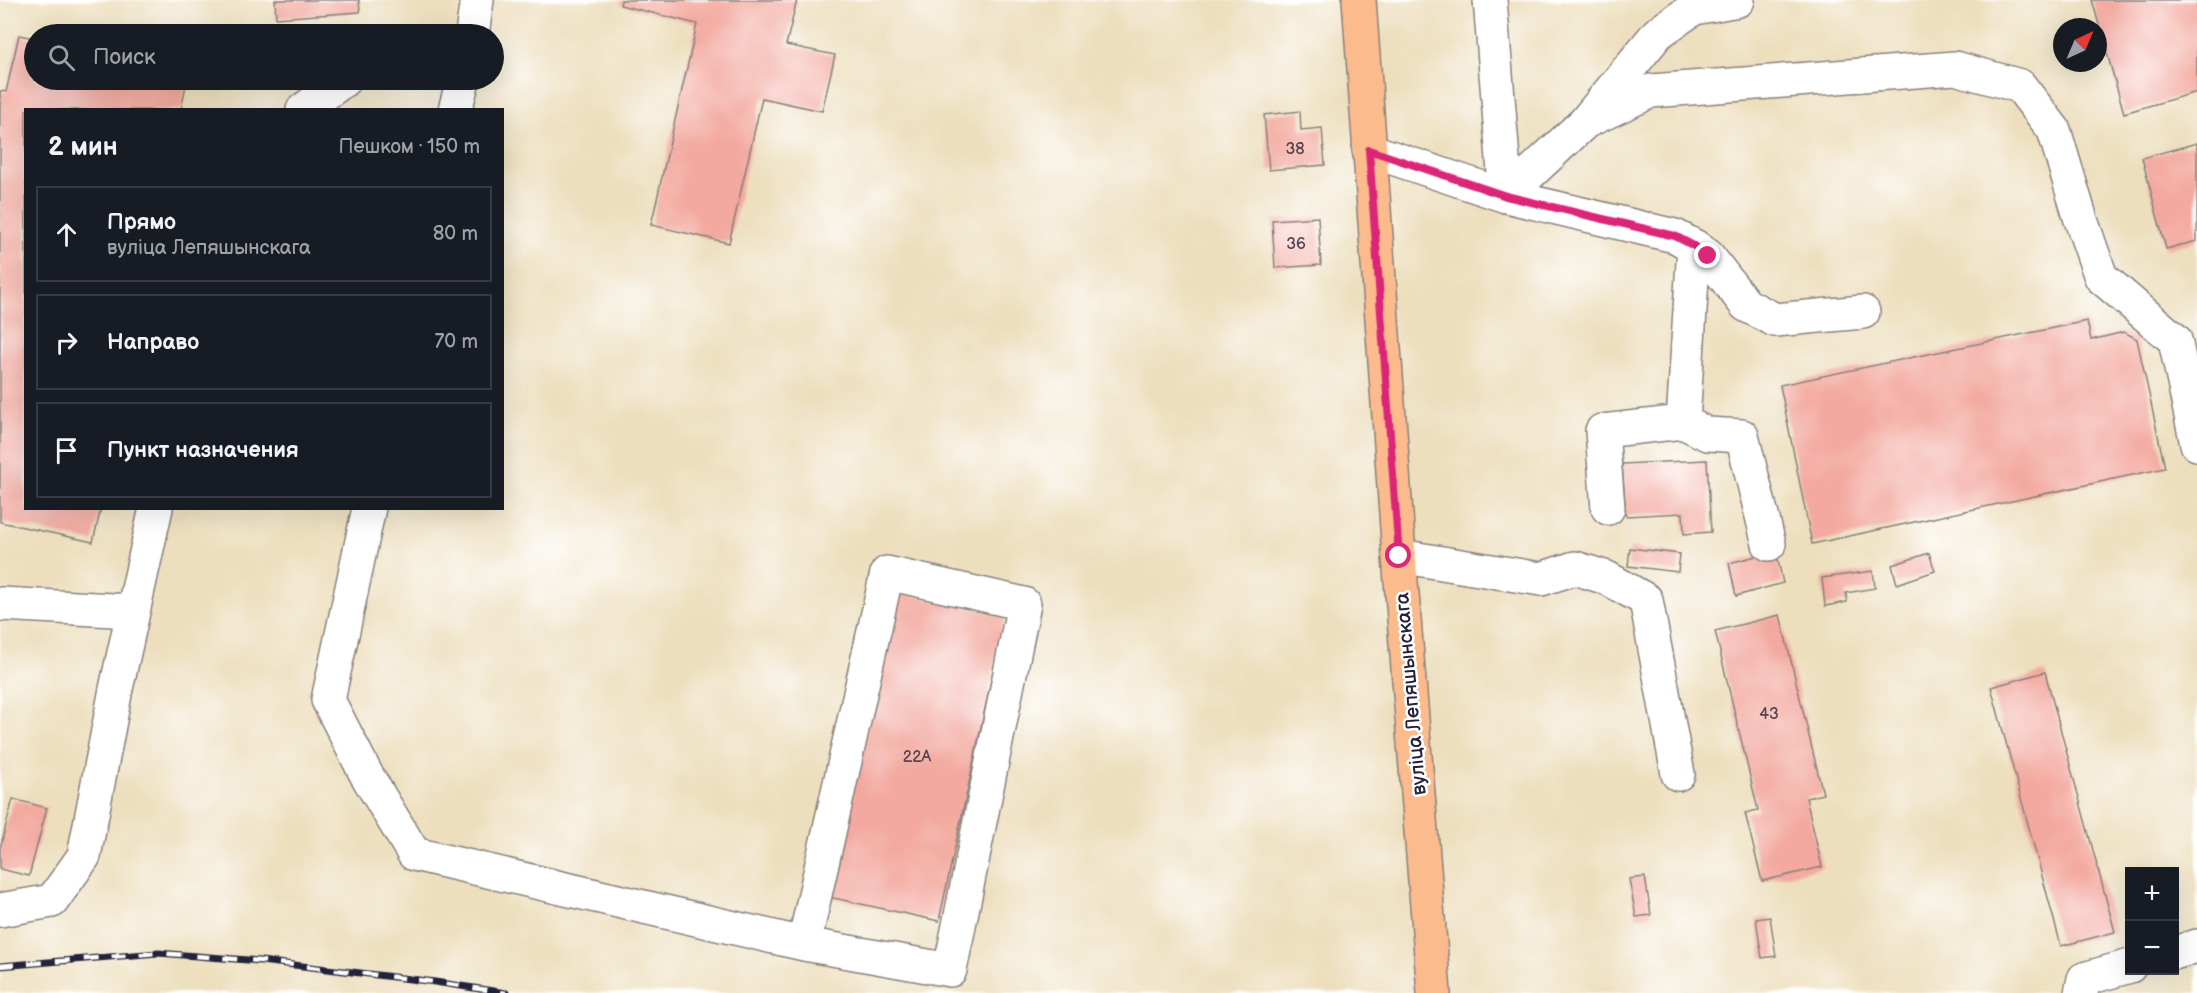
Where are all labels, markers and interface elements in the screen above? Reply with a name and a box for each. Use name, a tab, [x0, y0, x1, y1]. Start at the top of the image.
north arrow	[2053, 18, 2107, 72]
search box	[24, 24, 504, 90]
icon: search	[45, 41, 78, 74]
text: Поиск	[93, 44, 156, 71]
text: 2 мин	[48, 132, 118, 163]
text: Пешком · 150 m	[339, 135, 480, 159]
house number: 38	[1285, 140, 1305, 159]
text: Прямо	[107, 209, 176, 236]
icon: ahead	[50, 218, 83, 251]
text: 80 m	[433, 222, 478, 246]
house number: 36	[1286, 235, 1306, 254]
text: вуліца Лепяшынскага	[107, 236, 311, 260]
route end	[1694, 242, 1720, 268]
icon: right	[50, 326, 83, 359]
text: Направо	[107, 329, 199, 356]
text: 70 m	[434, 330, 478, 354]
icon: arrive	[50, 434, 83, 467]
text: Пункт назначения	[107, 437, 299, 464]
route start	[1385, 542, 1411, 568]
street label: вуліца Лепяшынскага	[1390, 591, 1432, 796]
house number: 43	[1759, 705, 1779, 724]
house number: 22А	[903, 748, 932, 767]
map controls	[2125, 867, 2179, 975]
button: +	[2125, 867, 2179, 921]
button: −	[2125, 921, 2179, 975]

